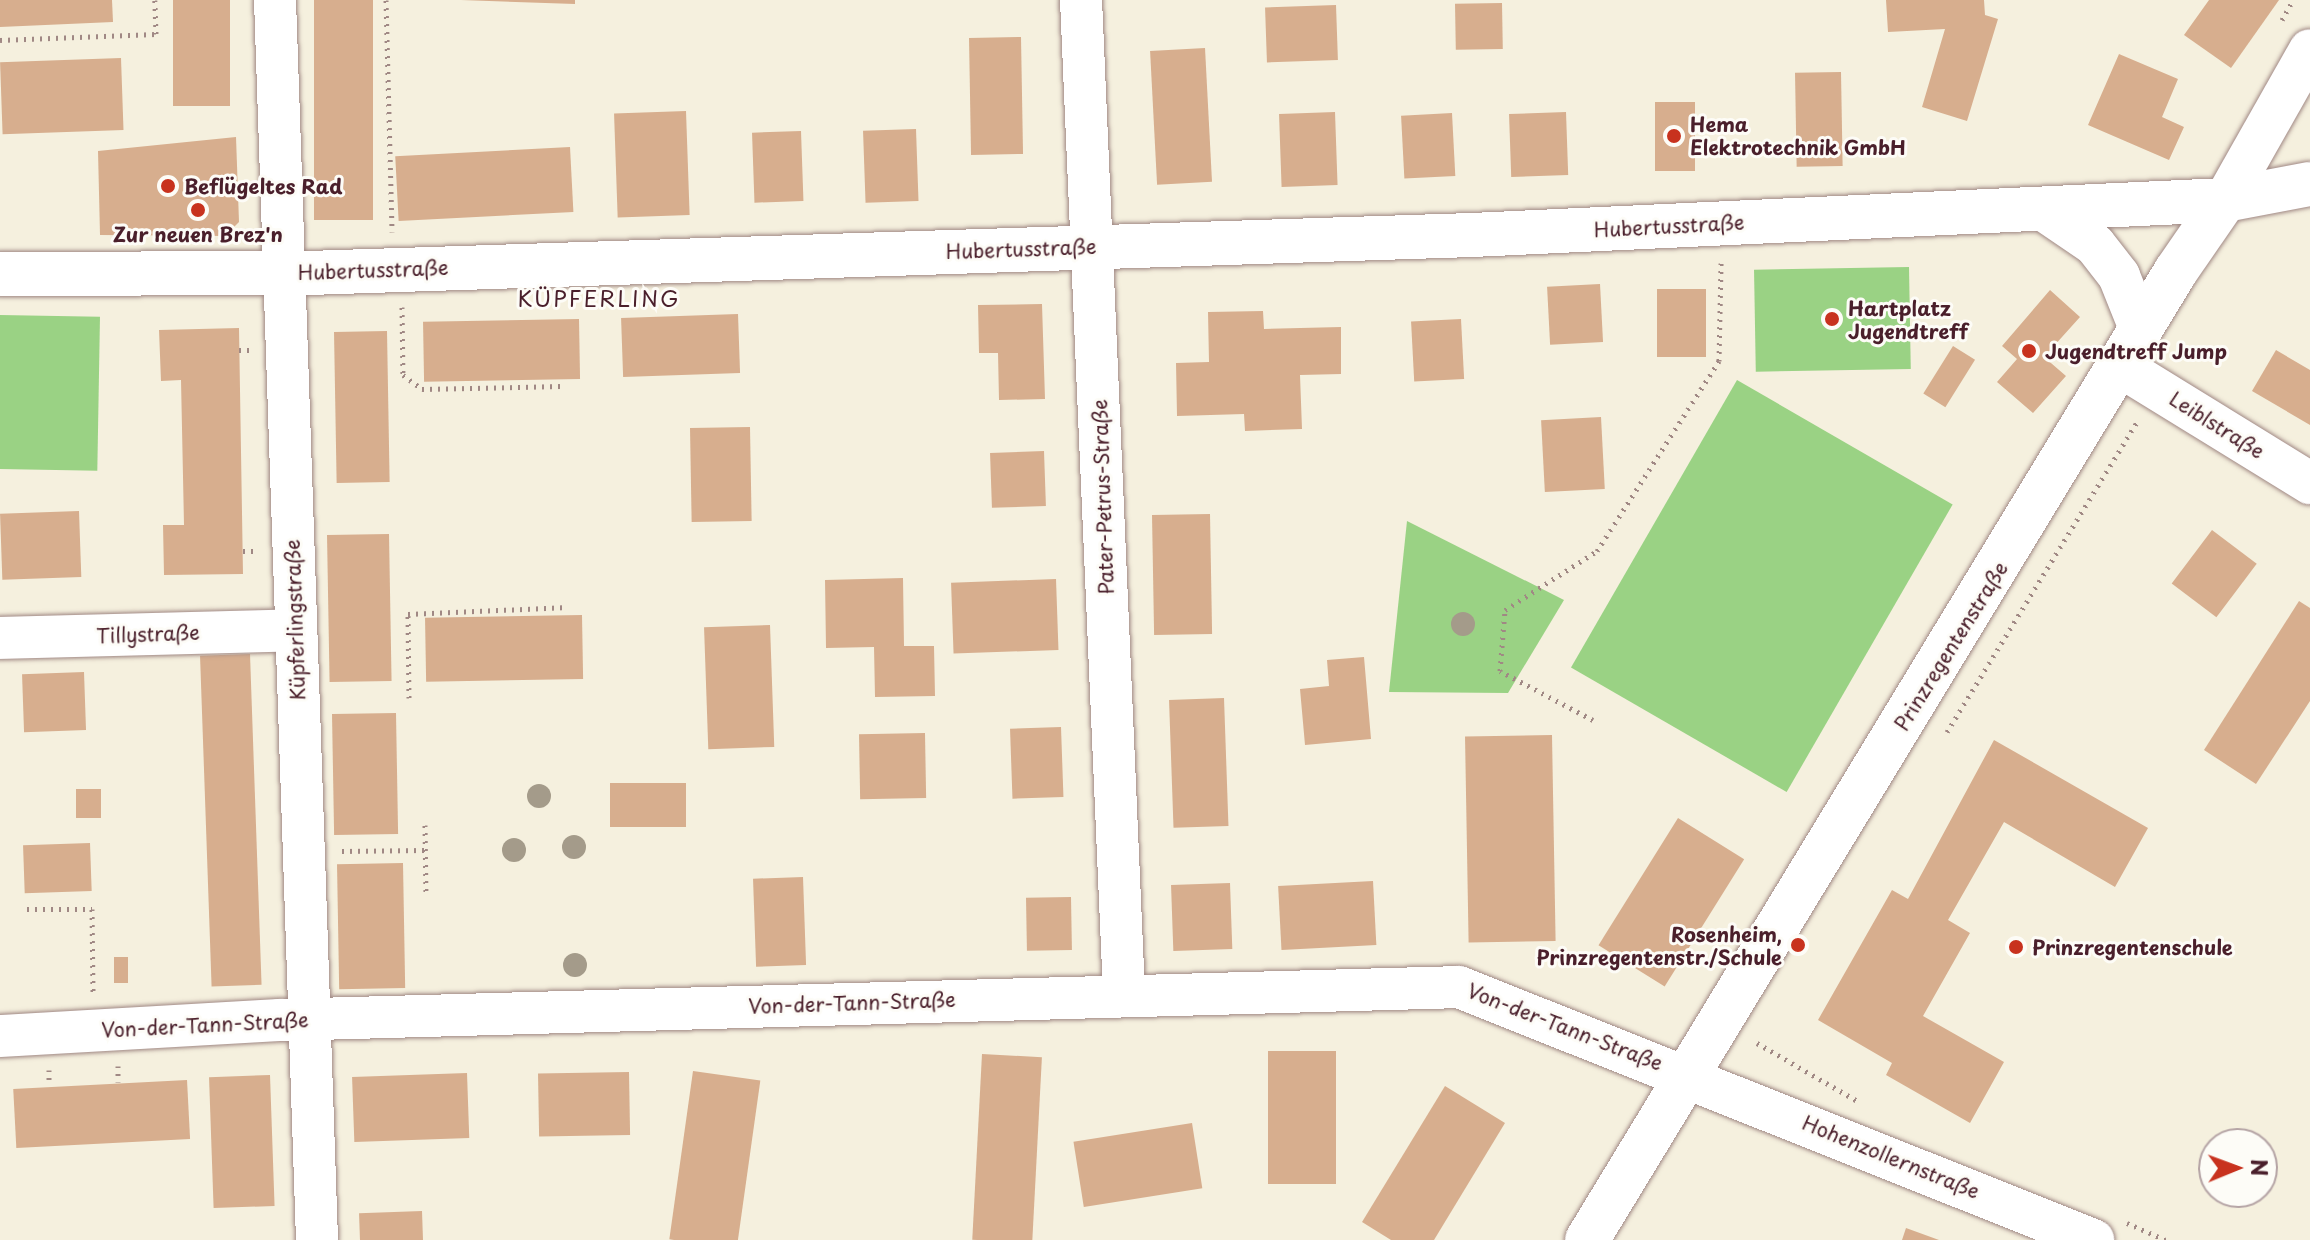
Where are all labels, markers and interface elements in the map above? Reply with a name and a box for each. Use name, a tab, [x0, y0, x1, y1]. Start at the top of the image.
place label: Hema Elektrotechnik GmbH	[1690, 112, 1907, 159]
marker: Hema Elektrotechnik GmbH	[1665, 127, 1683, 145]
place label: Beflügeltes Rad	[184, 174, 342, 198]
marker: Beflügeltes Rad	[159, 177, 177, 195]
marker: Zur neuen Brez'n	[189, 201, 207, 219]
street label: Hubertusstraße	[1593, 210, 1745, 242]
place label: Zur neuen Brez'n	[113, 222, 283, 246]
street label: Hubertusstraße	[945, 234, 1097, 264]
street label: Hubertusstraße	[297, 255, 449, 285]
district label: KÜPFERLING	[518, 285, 680, 311]
place label: Hartplatz Jugendtreff	[1848, 296, 1968, 343]
marker: Hartplatz Jugendtreff	[1823, 310, 1841, 328]
place label: Jugendtreff Jump	[2045, 339, 2227, 363]
marker: Jugendtreff Jump	[2020, 342, 2038, 360]
street label: Leiblstraße	[2165, 386, 2269, 464]
street label: Pater-Petrus-Straße	[1088, 399, 1118, 595]
street label: Küpferlingstraße	[280, 539, 310, 701]
street label: Prinzregentenstraße	[1889, 557, 2013, 735]
street label: Tillystraße	[96, 620, 200, 648]
place label: Rosenheim, Prinzregentenstr./Schule	[1536, 922, 1782, 969]
place label: Prinzregentenschule	[2032, 935, 2233, 959]
marker: Rosenheim, Prinzregentenstr./Schule	[1789, 936, 1807, 954]
marker: Prinzregentenschule	[2007, 938, 2025, 956]
street label: Von-der-Tann-Straße	[1464, 979, 1666, 1075]
street label: Von-der-Tann-Straße	[748, 987, 956, 1019]
street label: Von-der-Tann-Straße	[101, 1008, 309, 1042]
street label: Hohenzollernstraße	[1799, 1110, 1983, 1204]
north arrow	[2198, 1128, 2278, 1208]
text: N	[2244, 1159, 2277, 1177]

